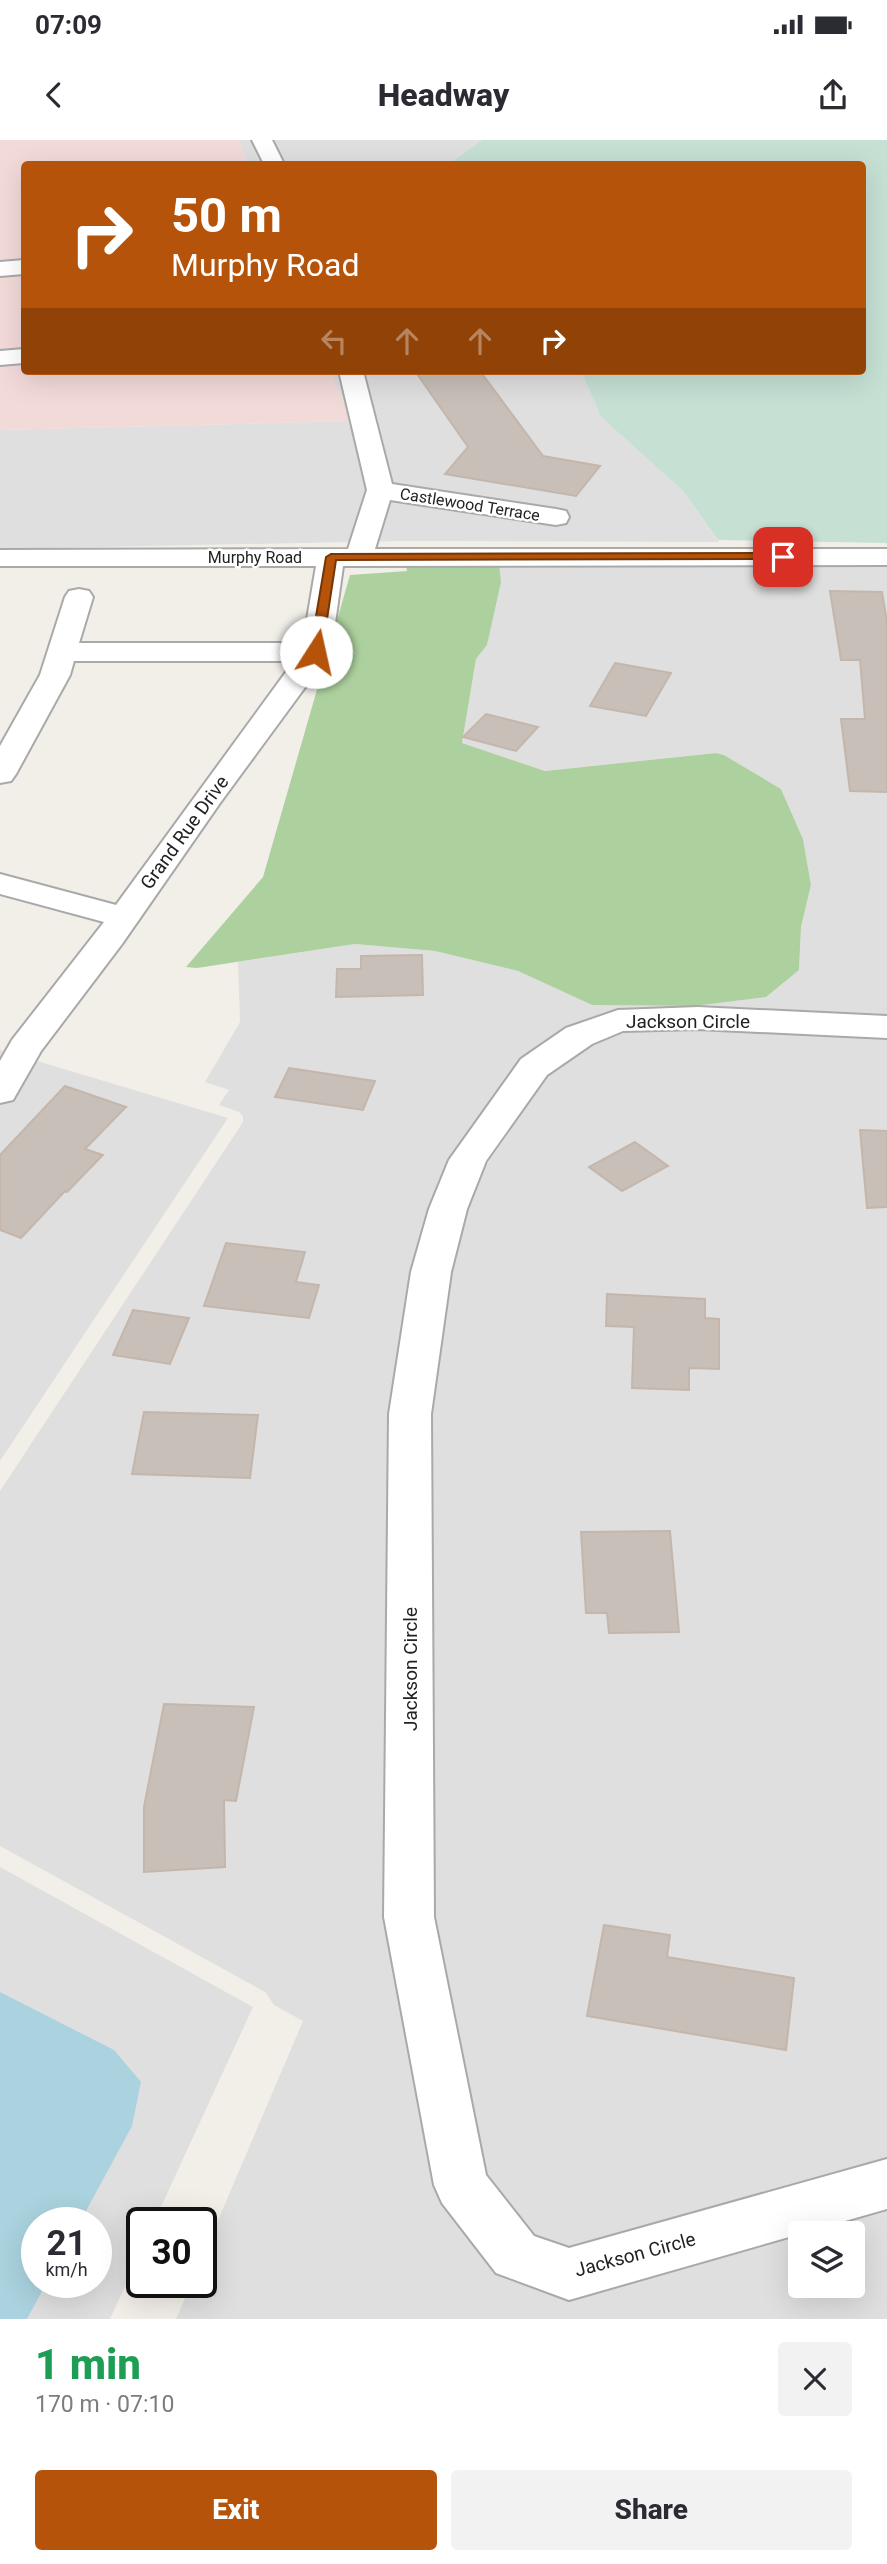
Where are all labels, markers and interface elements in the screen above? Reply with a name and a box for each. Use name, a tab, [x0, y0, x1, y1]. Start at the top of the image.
text: 07:09	[35, 10, 102, 40]
icon: back	[35, 76, 73, 114]
text: Headway	[378, 76, 509, 114]
icon: share	[814, 76, 852, 114]
text: 50 m	[171, 187, 282, 244]
icon: right	[56, 189, 147, 280]
text: Murphy Road	[171, 246, 360, 284]
icon: left	[315, 322, 353, 360]
icon: ahead	[388, 322, 426, 360]
icon: ahead	[461, 322, 499, 360]
icon: right	[534, 322, 572, 360]
street label: Castlewood Terrace	[399, 484, 541, 525]
pin	[753, 527, 813, 587]
icon: arrive	[764, 538, 802, 576]
street label: Murphy Road	[208, 548, 302, 567]
position arrow	[279, 615, 353, 689]
street label: Grand Rue Drive	[135, 771, 233, 894]
street label: Jackson Circle	[626, 1010, 750, 1033]
street label: Jackson Circle	[399, 1607, 422, 1731]
speed limit sign: 30	[126, 2207, 217, 2298]
map controls	[788, 2221, 865, 2298]
button: layers	[788, 2221, 865, 2298]
text: 21	[46, 2223, 87, 2264]
street label: Jackson Circle	[572, 2227, 698, 2282]
text: km/h	[45, 2259, 88, 2280]
text: 1 min	[35, 2340, 141, 2389]
button: close	[778, 2342, 852, 2416]
text: 170 m · 07:10	[35, 2391, 174, 2418]
button: Exit	[35, 2470, 437, 2550]
button: Share	[451, 2470, 852, 2550]

